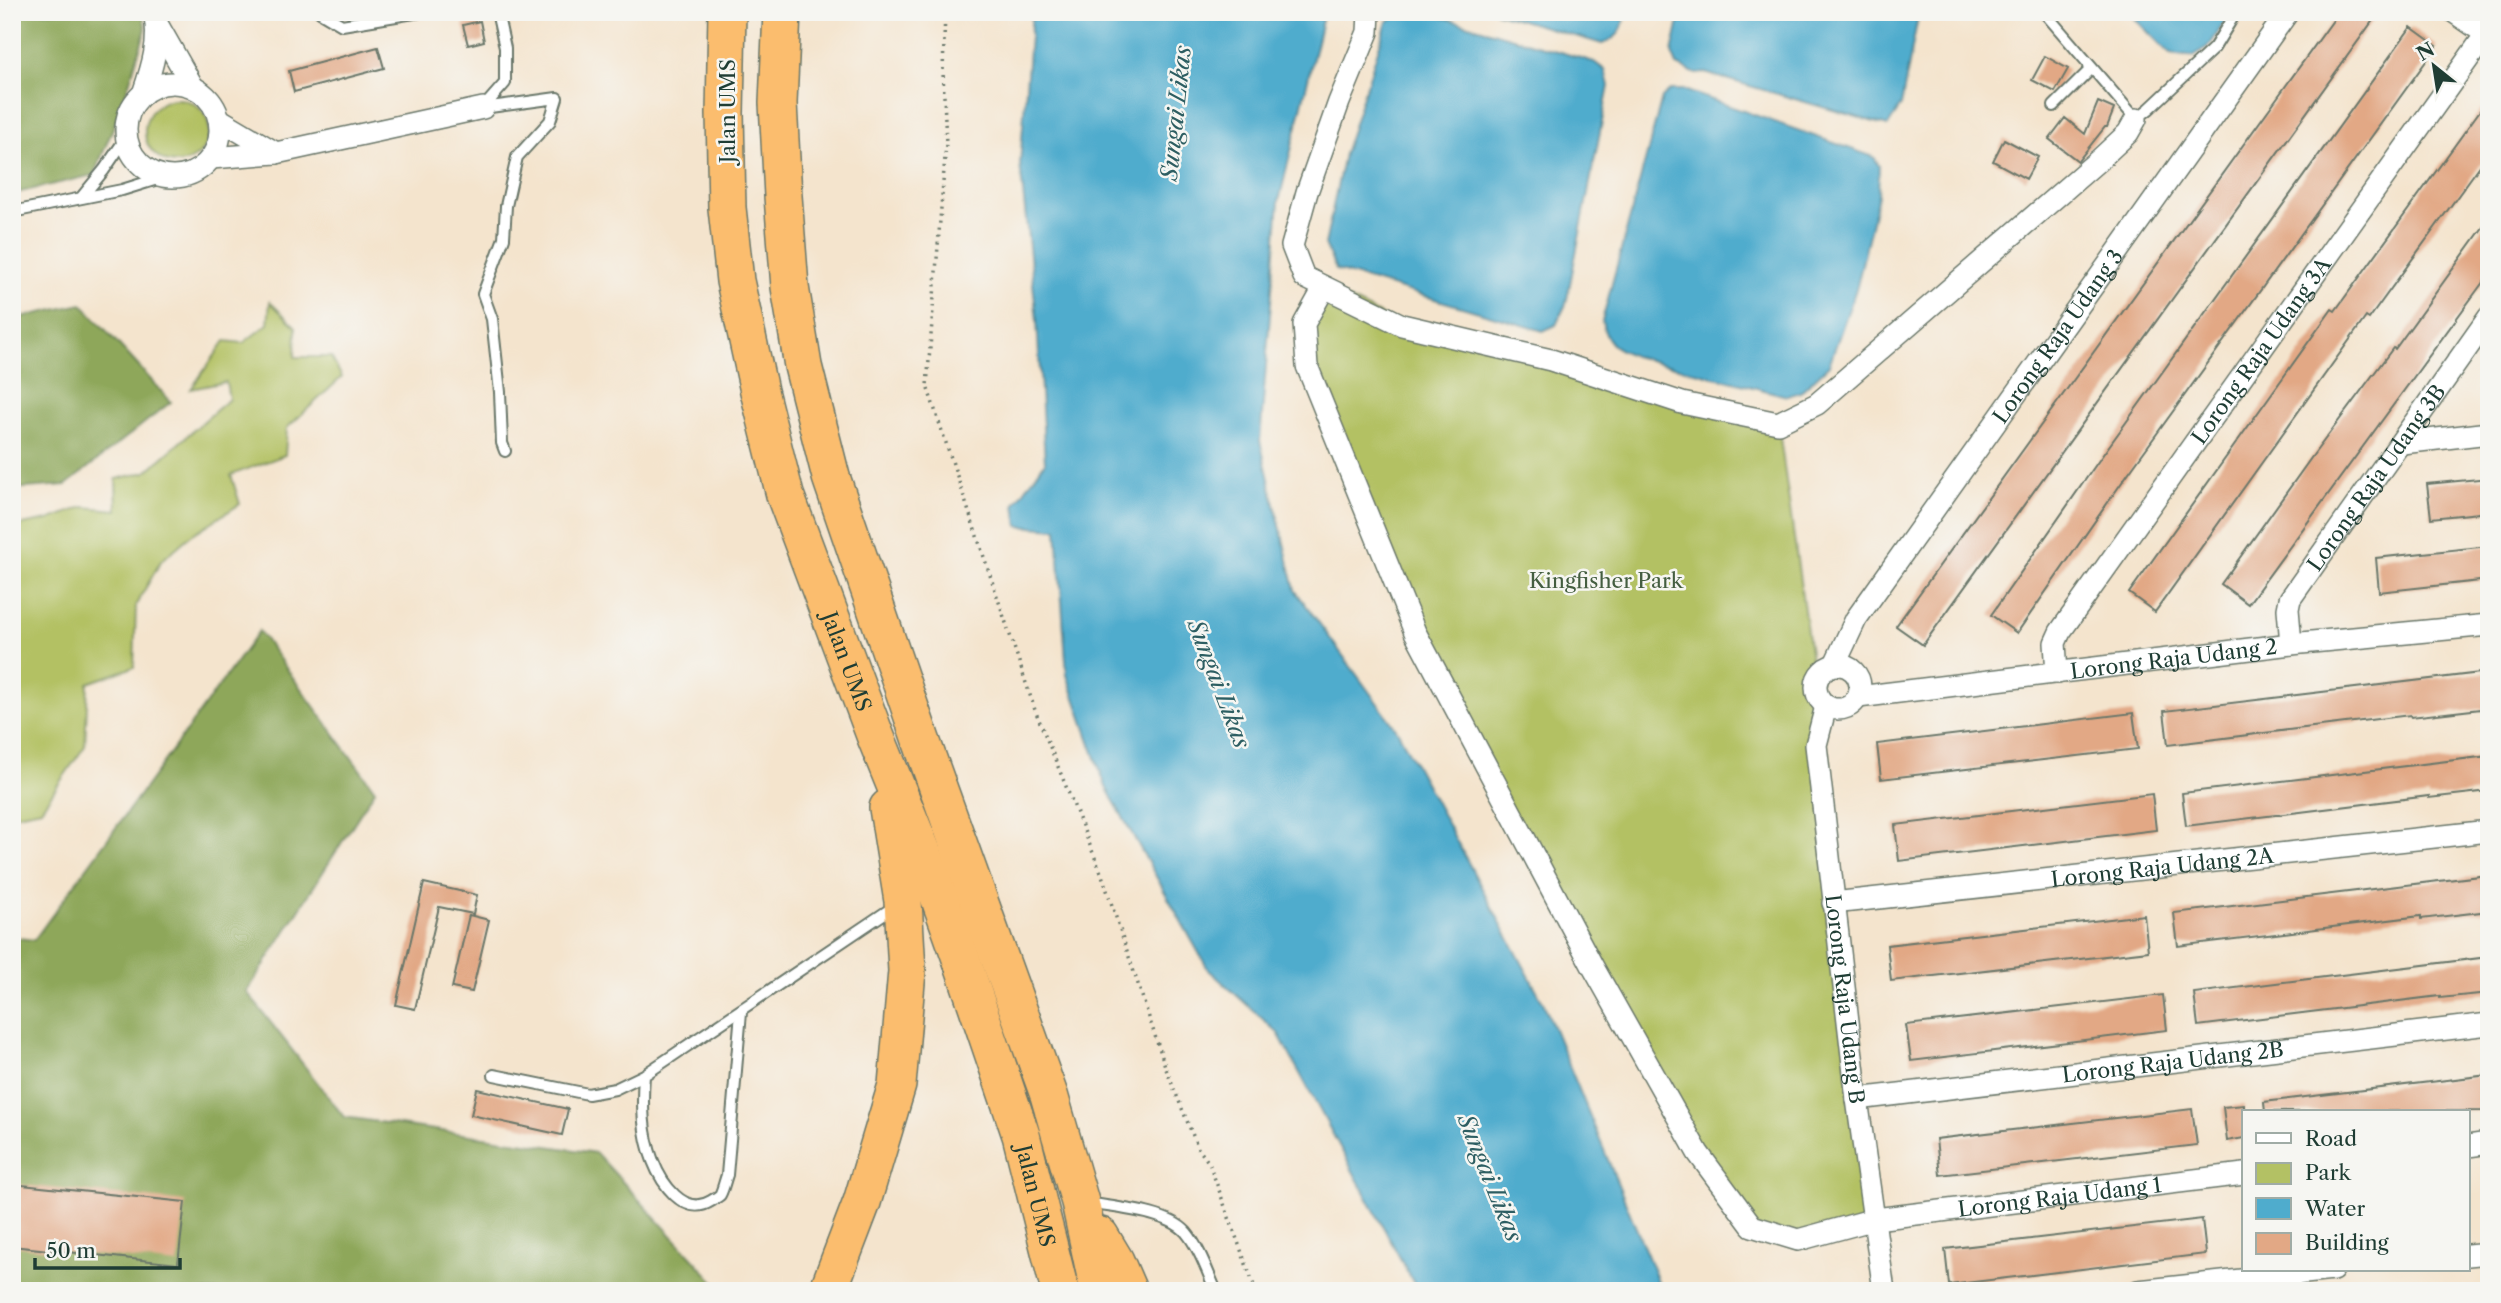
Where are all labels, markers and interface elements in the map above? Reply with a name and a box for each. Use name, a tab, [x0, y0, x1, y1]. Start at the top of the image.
north arrow	[2400, 32, 2470, 102]
text: N	[2413, 38, 2439, 66]
water label: Sungai Likas	[1155, 43, 1197, 184]
street label: Jalan UMS	[715, 59, 740, 166]
street label: Lorong Raja Udang 3	[1987, 244, 2128, 428]
street label: Lorong Raja Udang 3A	[2186, 252, 2336, 448]
street label: Lorong Raja Udang 3B	[2301, 379, 2450, 576]
park label: Kingfisher Park	[1529, 568, 1684, 593]
street label: Jalan UMS	[816, 605, 877, 715]
water label: Sungai Likas	[1181, 614, 1257, 753]
street label: Lorong Raja Udang 2	[2069, 633, 2279, 683]
street label: Lorong Raja Udang 2A	[2049, 842, 2275, 892]
street label: Lorong Raja Udang B	[1821, 893, 1870, 1105]
street label: Lorong Raja Udang 2B	[2061, 1036, 2285, 1087]
water label: Sungai Likas	[1451, 1108, 1529, 1247]
legend	[2242, 1110, 2470, 1272]
text: Road	[2305, 1126, 2357, 1151]
street label: Jalan UMS	[1011, 1139, 1061, 1249]
text: Park	[2305, 1160, 2351, 1185]
street label: Lorong Raja Udang 1	[1956, 1172, 2163, 1221]
text: Water	[2304, 1196, 2365, 1221]
scale bar	[35, 1226, 180, 1270]
text: Building	[2305, 1230, 2390, 1255]
text: 50 m	[46, 1238, 96, 1263]

